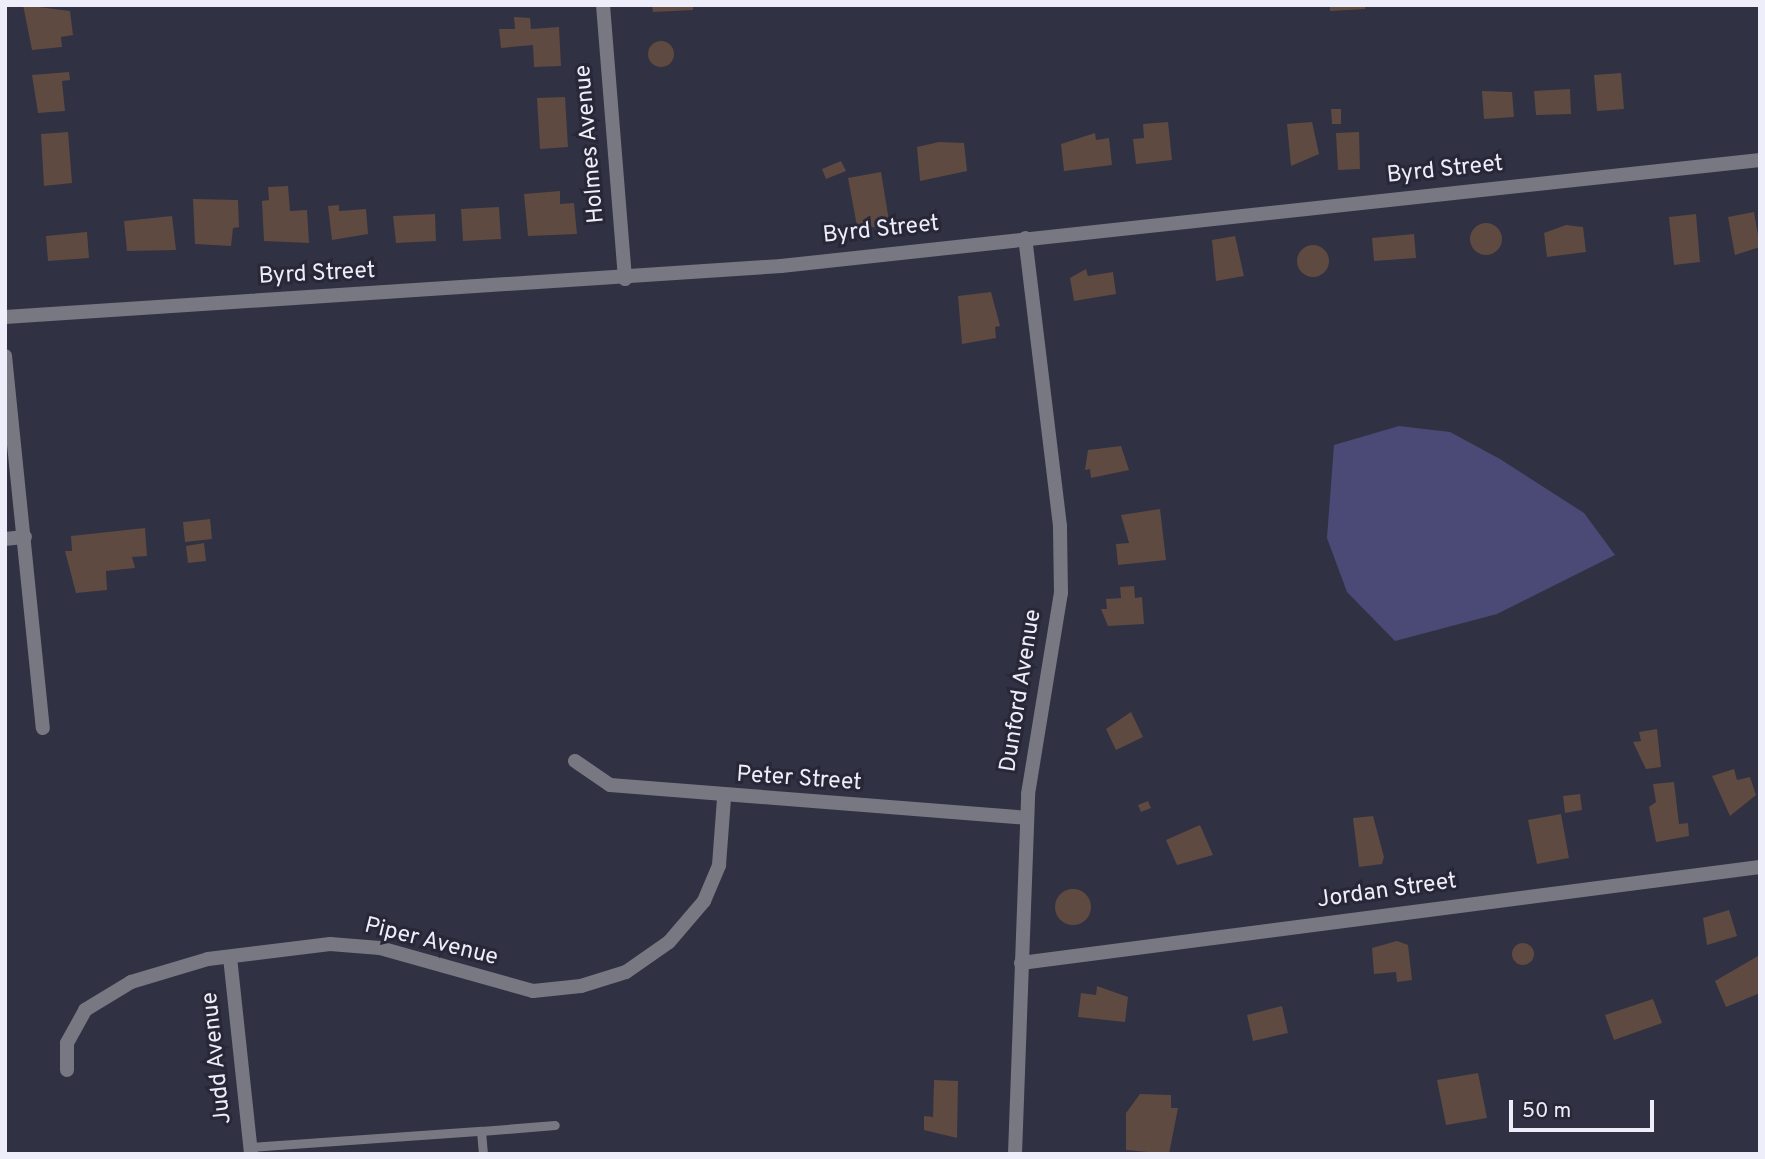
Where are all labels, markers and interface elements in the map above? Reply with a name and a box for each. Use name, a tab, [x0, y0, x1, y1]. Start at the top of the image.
street label: Holmes Avenue	[570, 63, 612, 225]
street label: Byrd Street	[1385, 151, 1505, 191]
street label: Byrd Street	[821, 211, 941, 251]
street label: Byrd Street	[258, 258, 376, 292]
street label: Dunford Avenue	[995, 607, 1049, 775]
street label: Peter Street	[735, 762, 863, 798]
street label: Jordan Street	[1315, 869, 1459, 915]
street label: Piper Avenue	[361, 913, 501, 973]
street label: Judd Avenue	[197, 990, 239, 1126]
scale bar	[1513, 1086, 1658, 1130]
text: 50 m	[1522, 1098, 1571, 1125]

